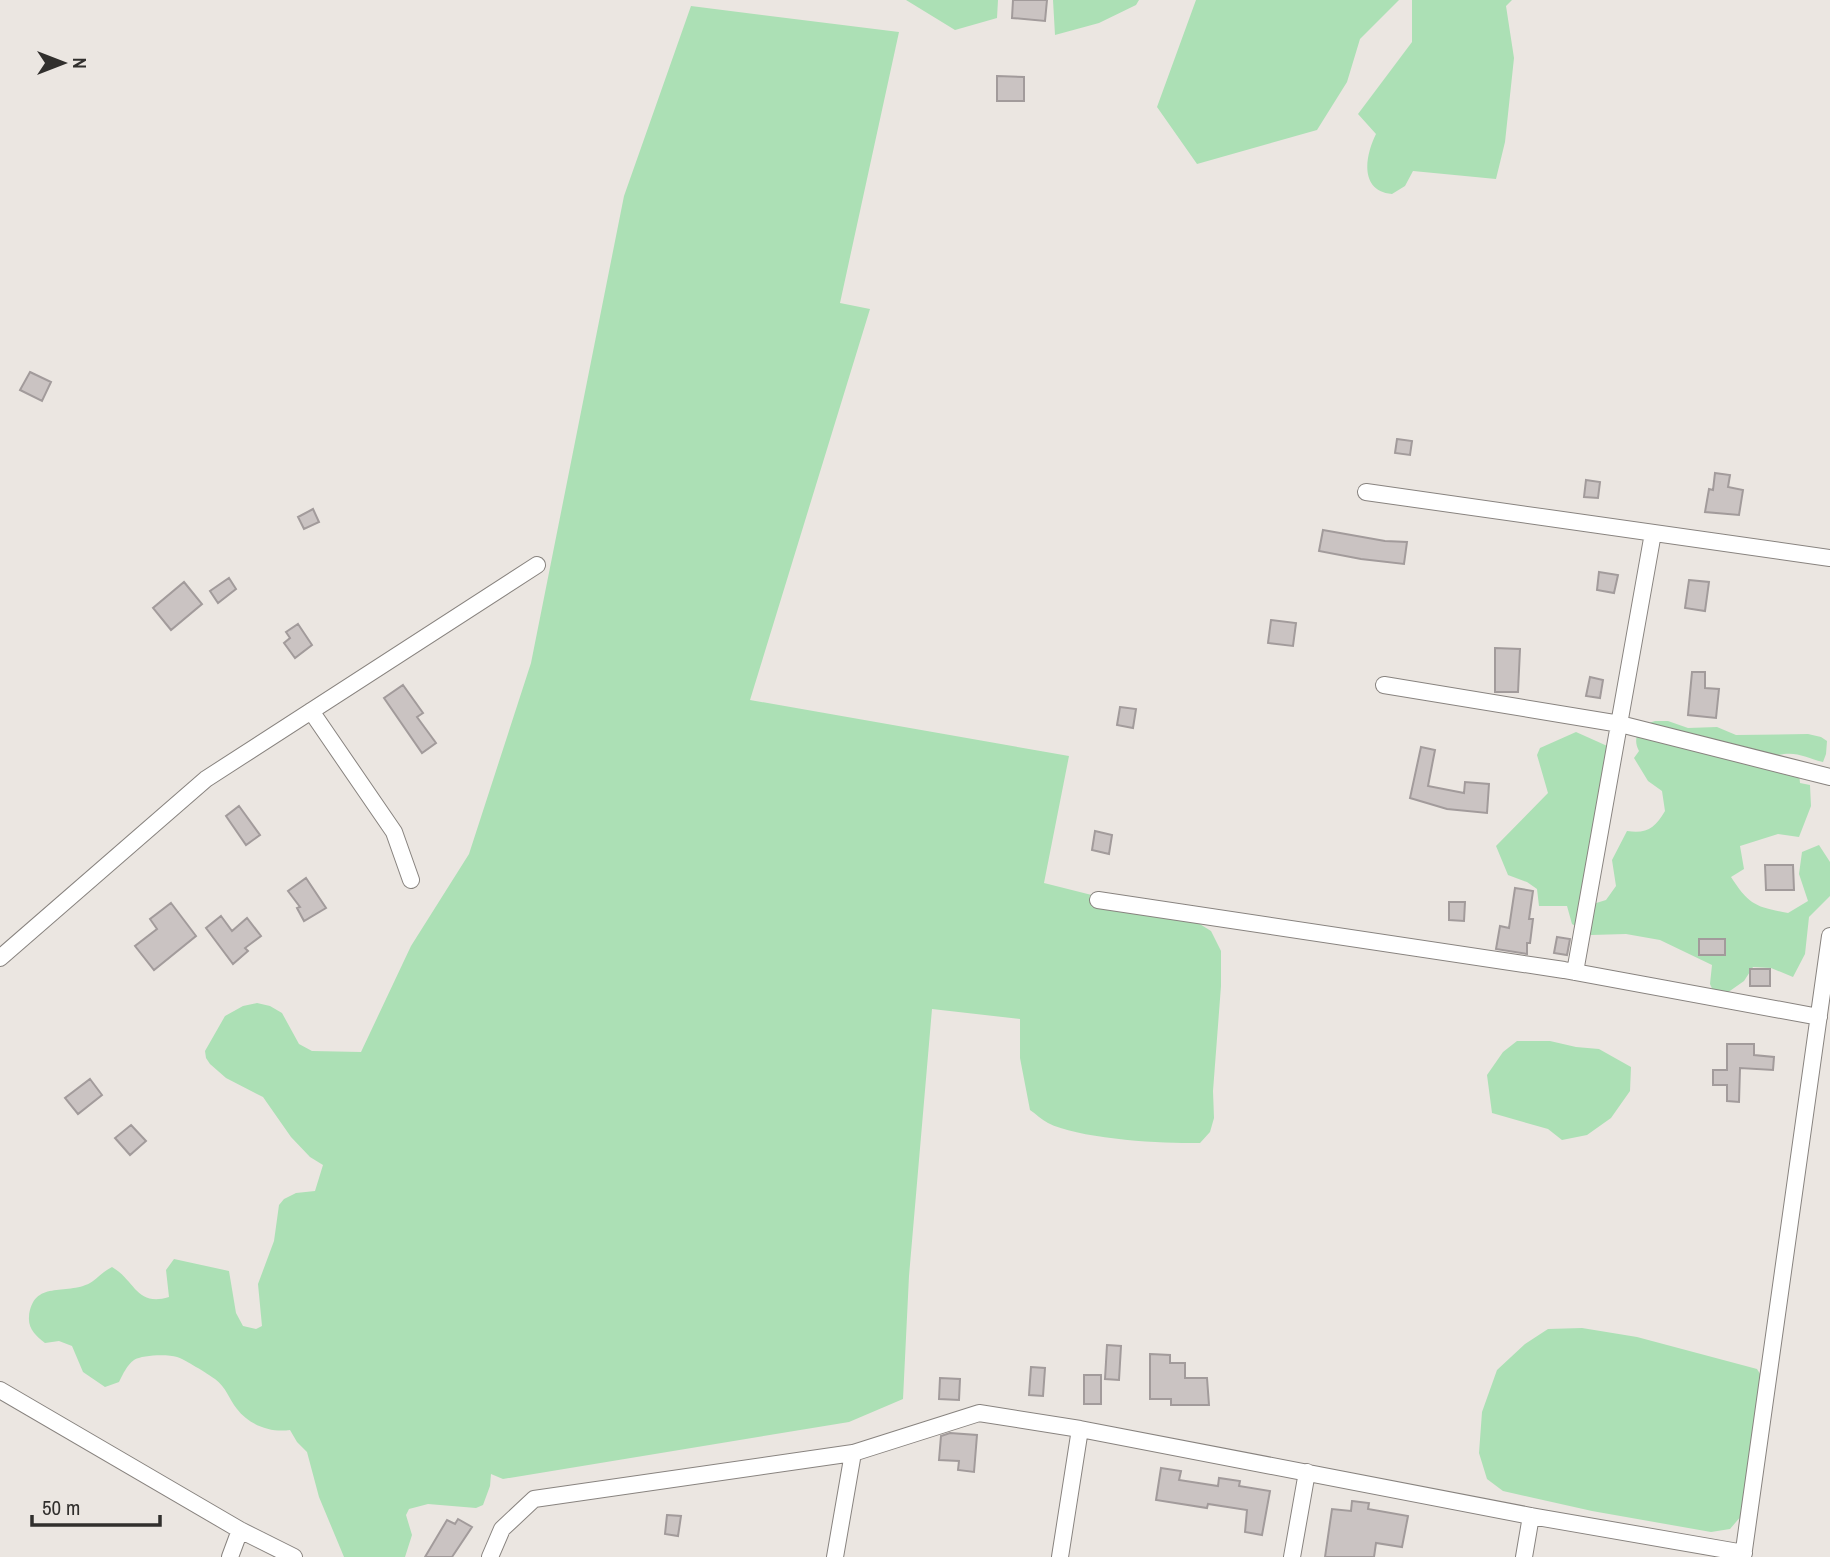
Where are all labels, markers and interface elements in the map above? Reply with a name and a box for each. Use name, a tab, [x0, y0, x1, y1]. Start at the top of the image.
north arrow	[28, 28, 98, 98]
text: N	[67, 57, 93, 69]
scale bar	[32, 1484, 159, 1528]
text: 50 m	[42, 1493, 80, 1522]

